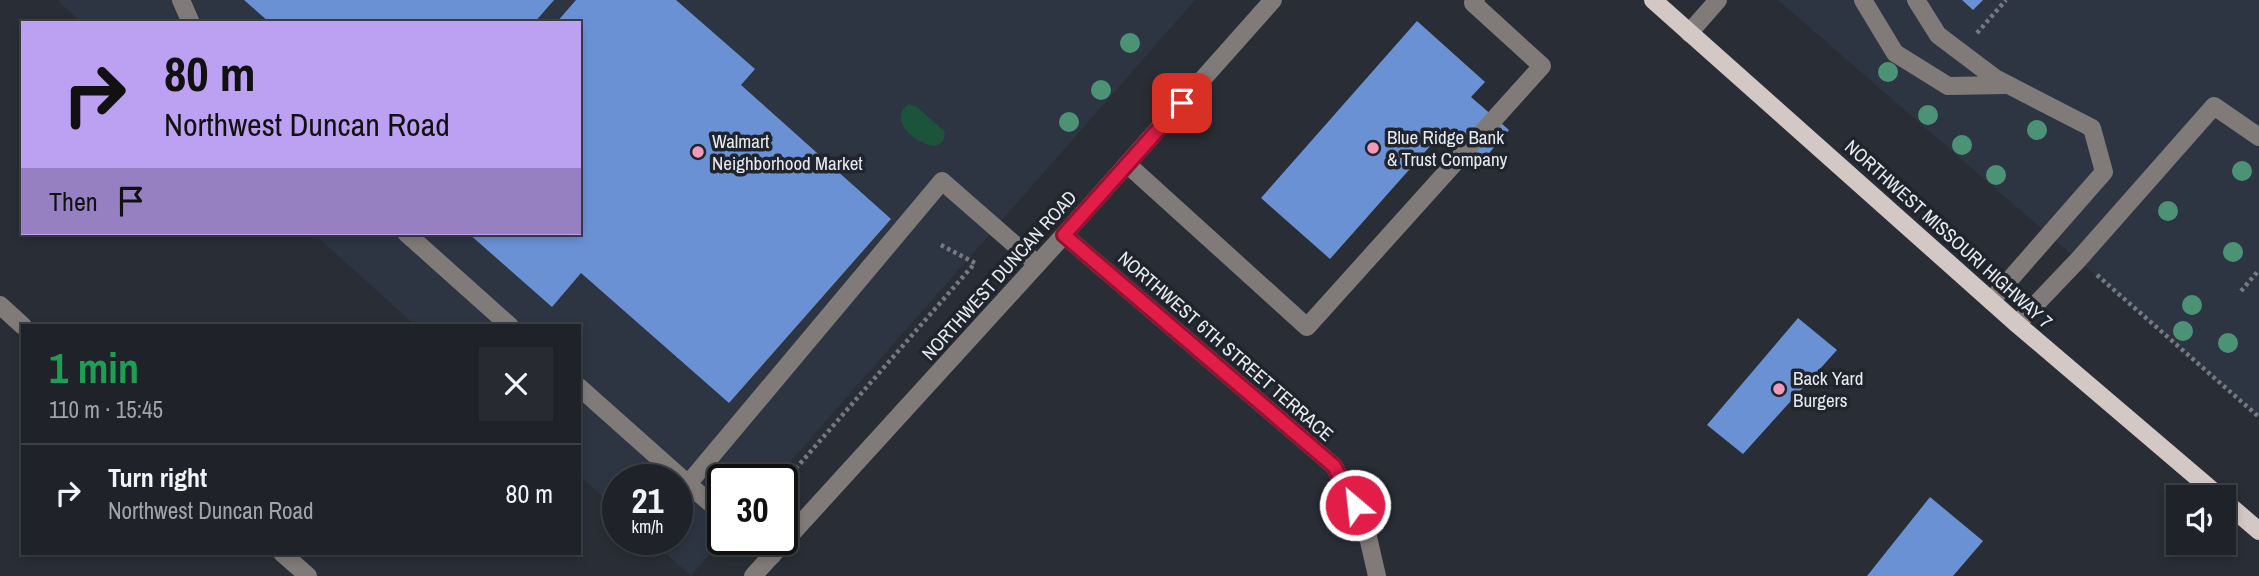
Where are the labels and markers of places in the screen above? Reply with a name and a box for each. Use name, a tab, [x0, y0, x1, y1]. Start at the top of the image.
pin	[1152, 73, 1212, 133]
place label: Blue Ridge Bank & Trust Company	[1387, 124, 1508, 172]
place label: Walmart Neighborhood Market	[712, 128, 863, 176]
marker: Blue Ridge Bank & Trust Company	[1365, 140, 1381, 156]
marker: Walmart Neighborhood Market	[690, 144, 706, 160]
place label: Back Yard Burgers	[1793, 365, 1863, 413]
marker: Back Yard Burgers	[1771, 381, 1787, 397]

